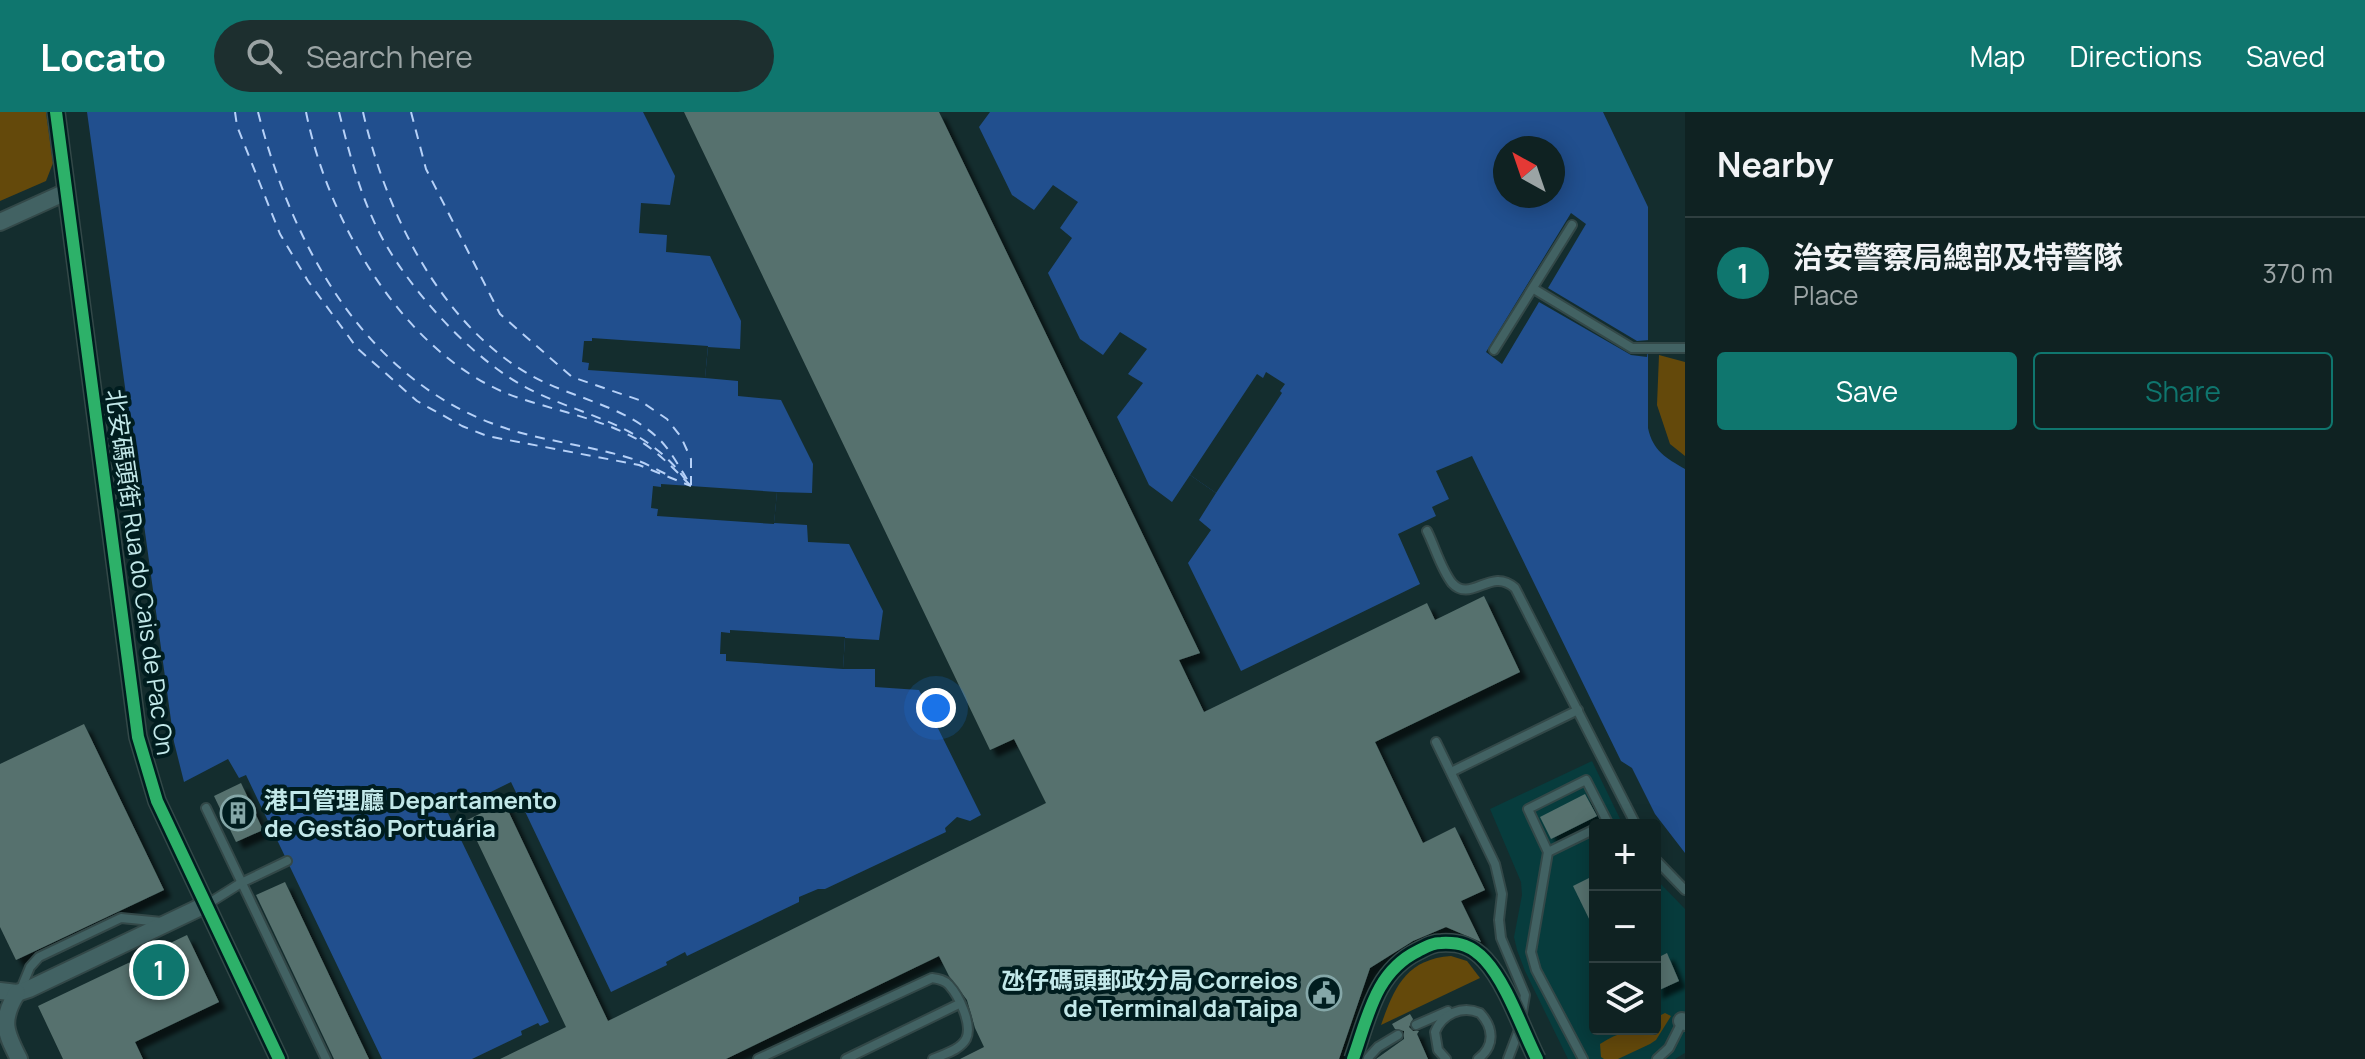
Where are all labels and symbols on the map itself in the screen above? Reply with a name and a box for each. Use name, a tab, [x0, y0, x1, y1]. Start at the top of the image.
north arrow	[1493, 136, 1565, 208]
street label: 北安碼頭街 Rua do Cais de Pac On	[99, 387, 183, 757]
your location	[916, 688, 956, 728]
place label: 港口管理廳 Departamento de Gestão Portuária	[264, 783, 557, 844]
building icon: 港口管理廳 Departamento de Gestão Portuária	[219, 794, 257, 832]
pin: 1	[133, 940, 185, 1000]
place label: 氹仔碼頭郵政分局 Correios de Terminal da Taipa	[1001, 963, 1298, 1024]
public building icon: 氹仔碼頭郵政分局 Correios de Terminal da Taipa	[1305, 974, 1343, 1012]

